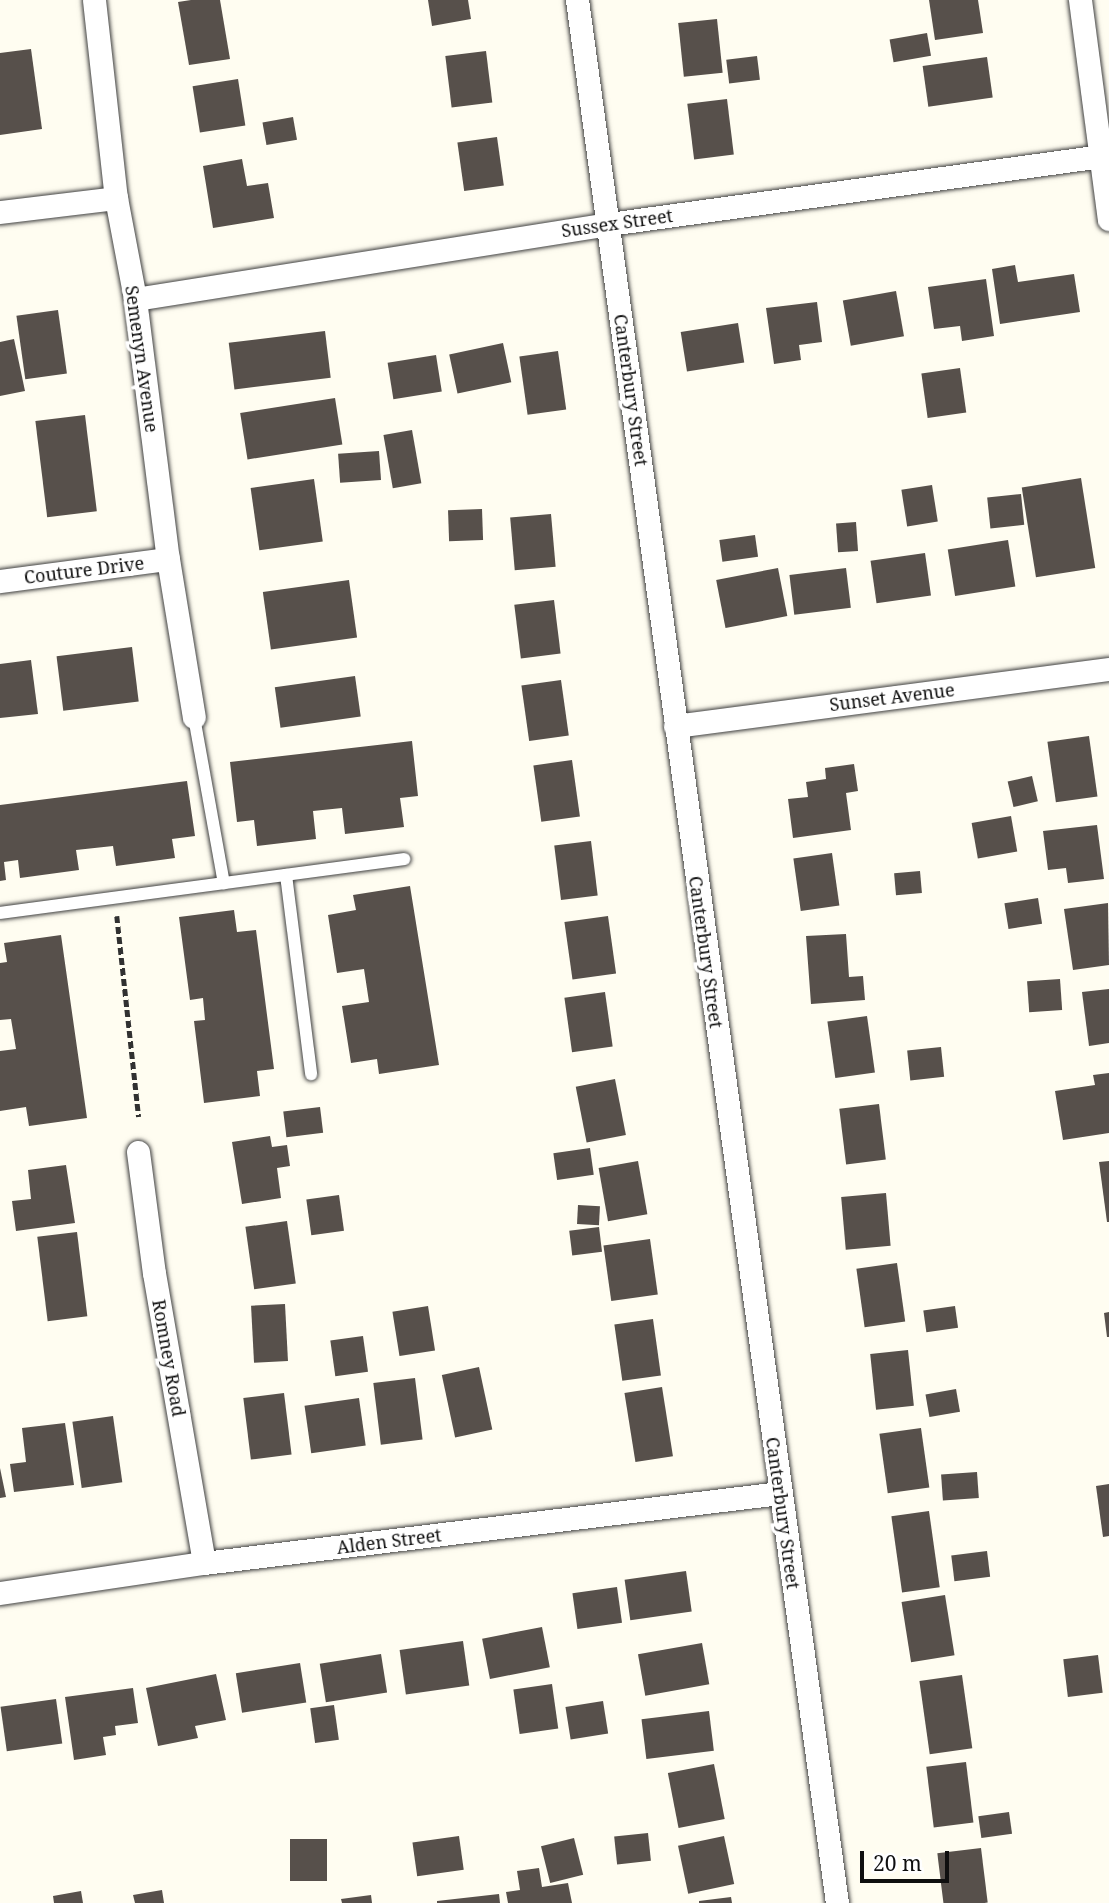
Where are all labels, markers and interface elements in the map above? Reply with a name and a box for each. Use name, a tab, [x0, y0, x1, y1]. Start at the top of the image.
street label: Sussex Street	[560, 204, 674, 242]
street label: Semenyn Avenue	[121, 284, 163, 434]
street label: Canterbury Street	[610, 313, 652, 467]
street label: Couture Drive	[23, 552, 145, 588]
street label: Sunset Avenue	[828, 679, 956, 715]
street label: Canterbury Street	[685, 875, 727, 1029]
street label: Romney Road	[148, 1298, 190, 1418]
street label: Canterbury Street	[762, 1436, 804, 1590]
street label: Alden Street	[335, 1524, 443, 1558]
scale bar	[864, 1836, 953, 1880]
text: 20 m	[873, 1849, 922, 1877]

